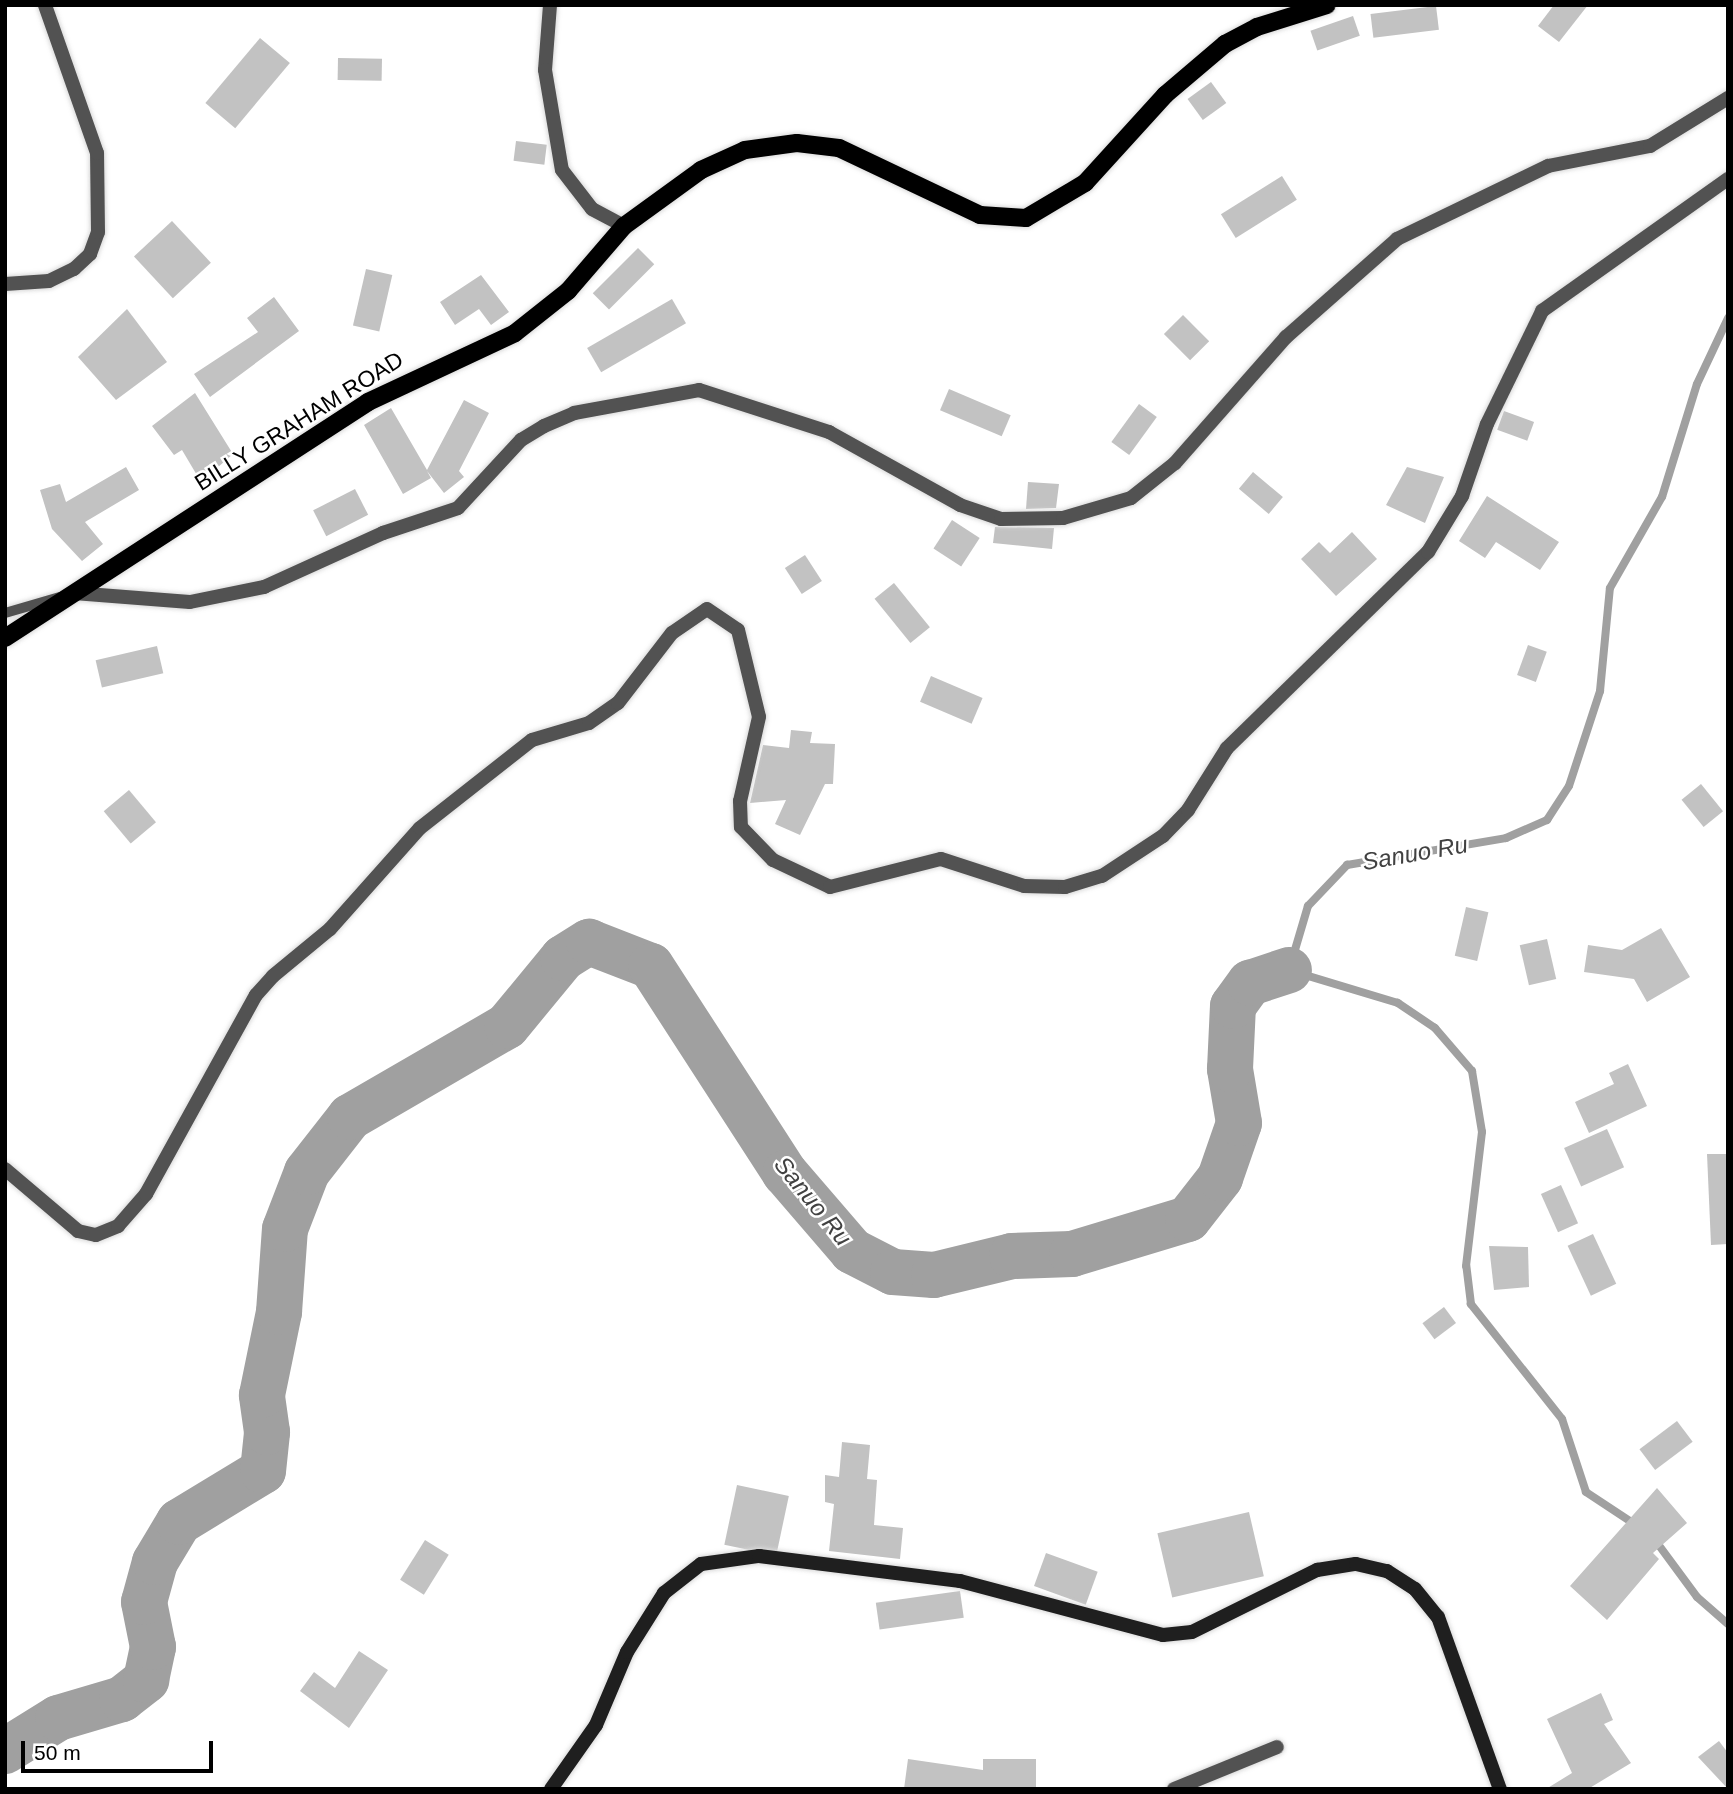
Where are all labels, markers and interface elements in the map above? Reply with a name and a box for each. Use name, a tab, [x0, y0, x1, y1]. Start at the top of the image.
street label: BILLY GRAHAM ROAD	[189, 345, 409, 497]
water label: Sanuo Ru	[1360, 830, 1470, 876]
water label: Sanuo Ru	[768, 1150, 858, 1252]
scale bar	[24, 1728, 217, 1772]
text: 50 m	[34, 1741, 81, 1764]

